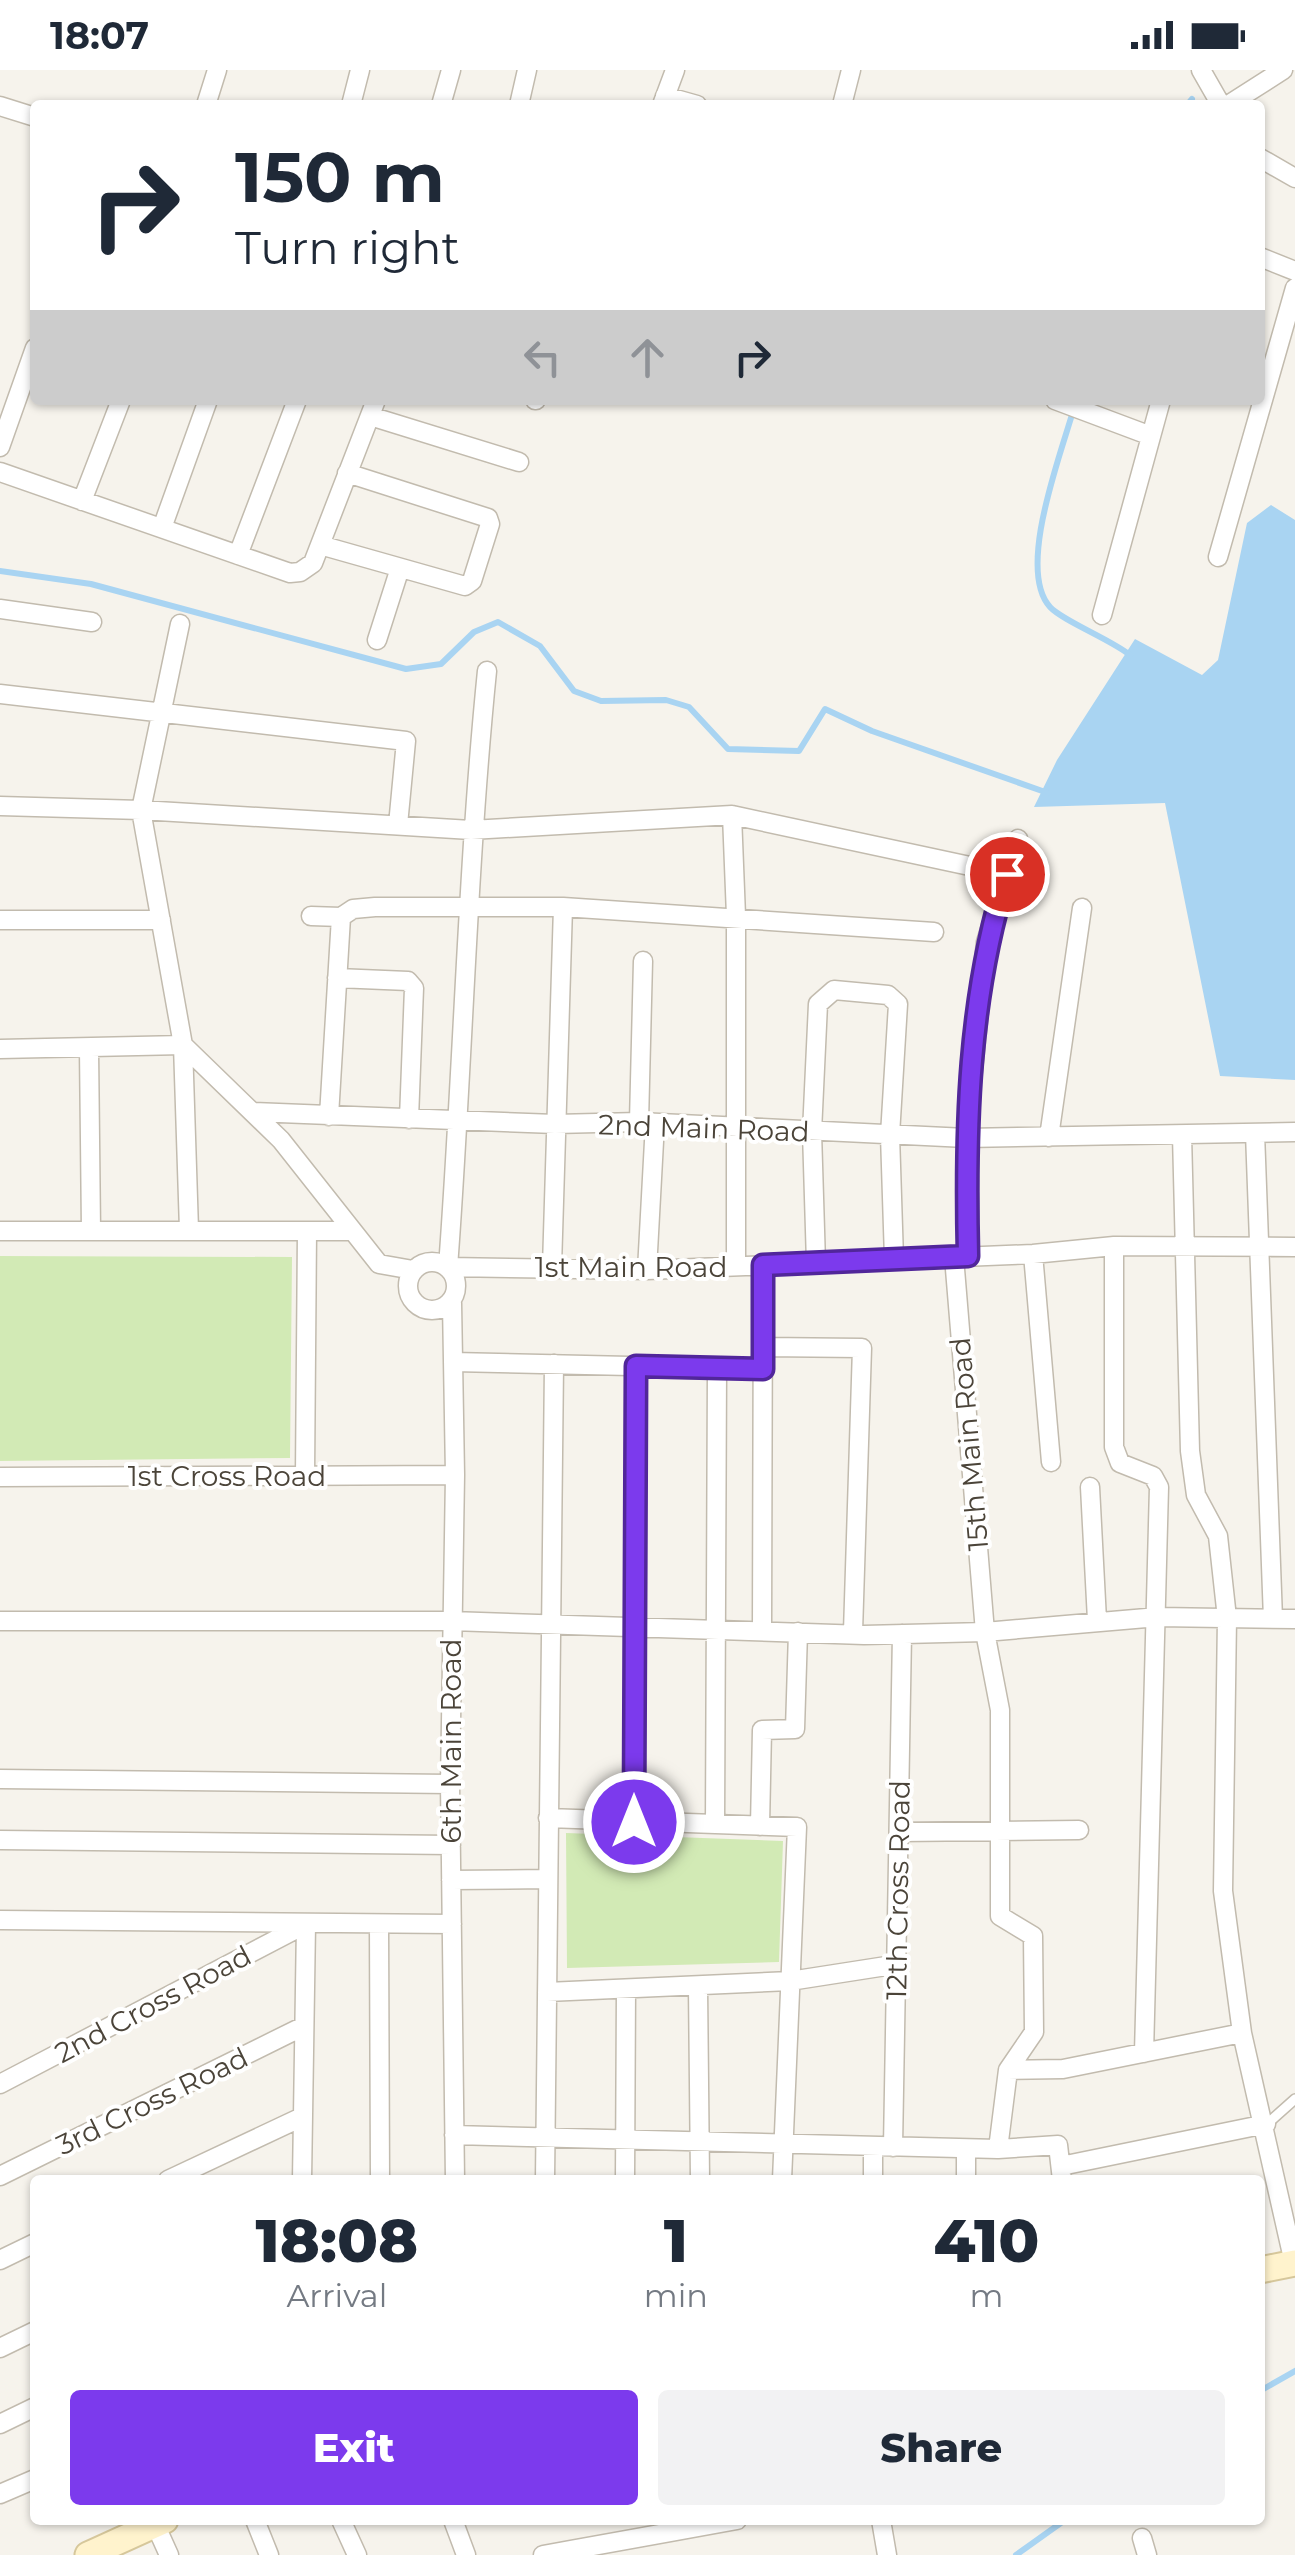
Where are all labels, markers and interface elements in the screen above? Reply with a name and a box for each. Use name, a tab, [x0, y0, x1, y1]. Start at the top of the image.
text: 18:07	[50, 12, 149, 59]
text: 150 m	[235, 134, 445, 220]
icon: right	[70, 140, 200, 270]
text: Turn right	[235, 220, 460, 275]
icon: left	[515, 330, 570, 385]
icon: ahead	[620, 330, 675, 385]
icon: right	[725, 330, 780, 385]
pin	[965, 832, 1050, 917]
icon: arrive	[980, 847, 1035, 902]
street label: 2nd Main Road	[598, 1107, 810, 1149]
street label: 1st Main Road	[535, 1250, 727, 1284]
street label: 15th Main Road	[943, 1336, 995, 1552]
street label: 1st Cross Road	[128, 1459, 326, 1493]
street label: 6th Main Road	[434, 1639, 468, 1843]
position arrow	[582, 1770, 686, 1874]
street label: 12th Cross Road	[879, 1780, 917, 2000]
street label: 2nd Cross Road	[49, 1938, 257, 2070]
street label: 3rd Cross Road	[51, 2040, 253, 2162]
text: 18:08	[256, 2204, 418, 2277]
text: 1	[664, 2204, 688, 2277]
text: 410	[934, 2204, 1039, 2277]
text: Arrival	[286, 2276, 387, 2315]
text: min	[644, 2276, 708, 2315]
text: m	[969, 2276, 1003, 2315]
button: Exit	[70, 2390, 638, 2505]
button: Share	[658, 2390, 1225, 2505]

